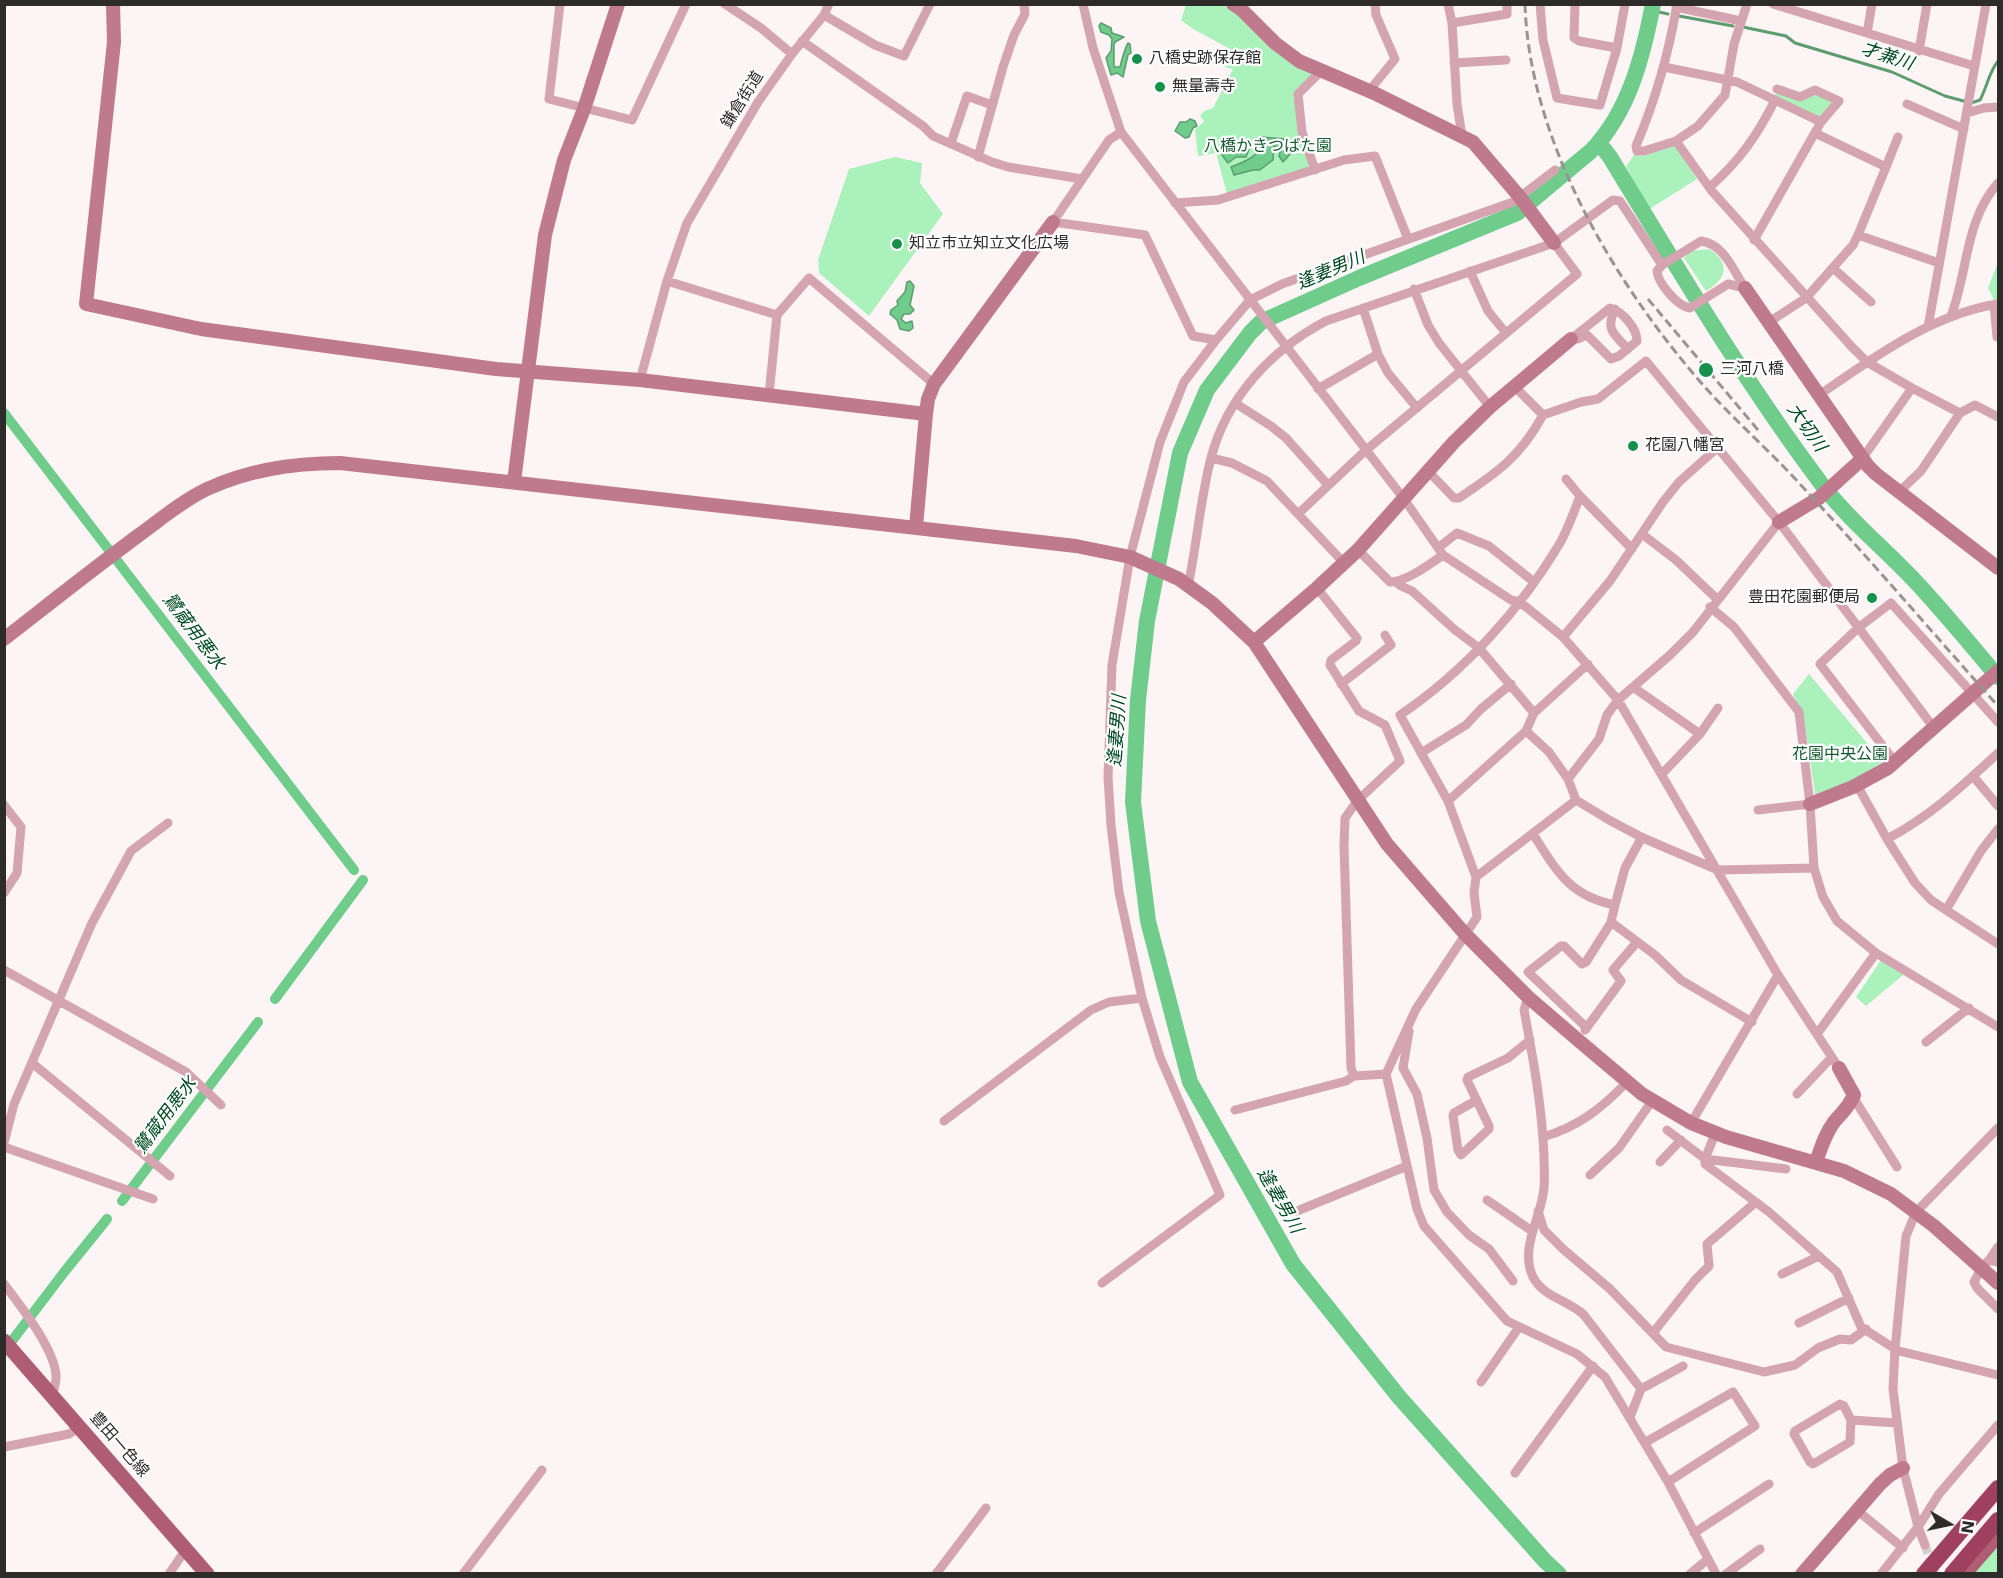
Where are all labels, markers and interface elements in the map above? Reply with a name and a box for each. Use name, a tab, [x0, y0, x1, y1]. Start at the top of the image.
water label: 才兼川	[1858, 38, 1916, 76]
place label: 八橋史跡保存館	[1149, 49, 1261, 69]
marker: 八橋史跡保存館	[1130, 52, 1144, 66]
street label: 鎌倉街道	[718, 68, 768, 132]
place label: 無量壽寺	[1172, 77, 1236, 97]
marker: 無量壽寺	[1153, 80, 1167, 94]
park label: 八橋かきつばた園	[1204, 137, 1332, 157]
place label: 知立市立知立文化広場	[909, 234, 1069, 254]
marker: 知立市立知立文化広場	[890, 237, 904, 251]
water label: 逢妻男川	[1294, 247, 1368, 295]
place label: 三河八橋	[1720, 360, 1784, 380]
marker: 三河八橋	[1697, 361, 1715, 379]
water label: 大切川	[1782, 400, 1830, 456]
place label: 花園八幡宮	[1645, 436, 1725, 456]
marker: 花園八幡宮	[1626, 439, 1640, 453]
place label: 豊田花園郵便局	[1748, 588, 1860, 608]
water label: 鷺蔵用悪水	[157, 590, 229, 674]
marker: 豊田花園郵便局	[1865, 591, 1879, 605]
water label: 逢妻男川	[1105, 694, 1131, 768]
park label: 花園中央公園	[1792, 745, 1888, 765]
water label: 鷺蔵用悪水	[130, 1074, 202, 1158]
water label: 逢妻男川	[1252, 1164, 1306, 1238]
street label: 豊田一色線	[86, 1409, 152, 1481]
north arrow	[1919, 1494, 1979, 1554]
text: N	[1957, 1519, 1978, 1535]

